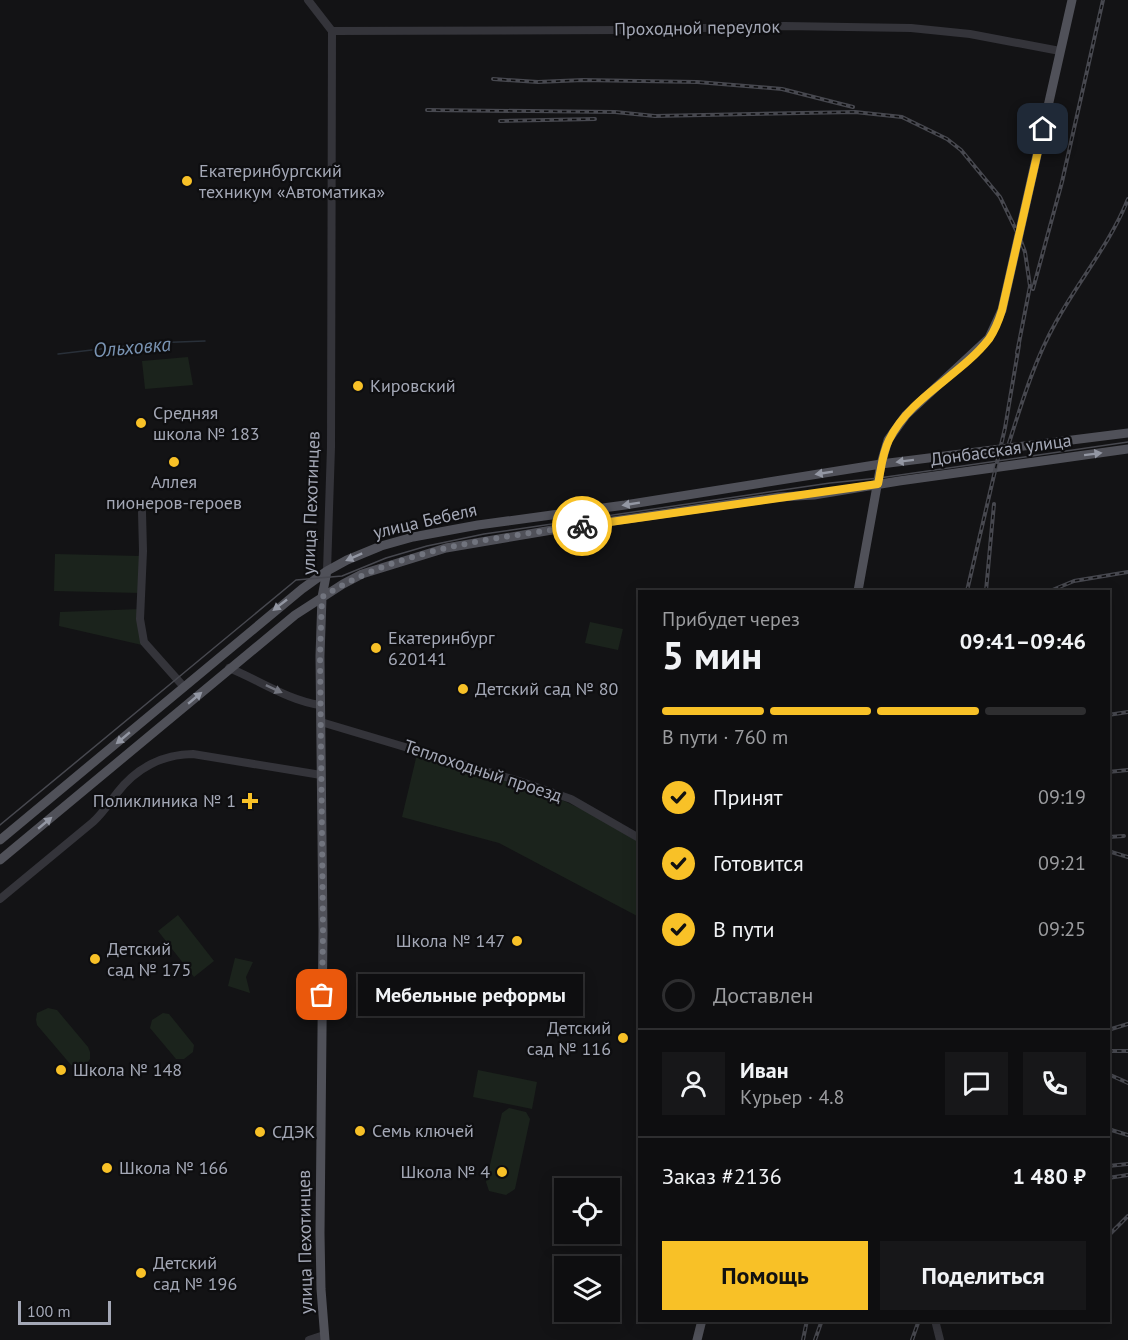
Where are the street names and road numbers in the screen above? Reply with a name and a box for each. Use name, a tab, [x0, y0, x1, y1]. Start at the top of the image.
street label: Проходной переулок	[614, 15, 780, 40]
street label: Донбасская улица	[929, 428, 1073, 471]
street label: улица Пехотинцев	[296, 431, 325, 575]
street label: улица Бебеля	[371, 497, 479, 544]
street label: Теплоходный проезд	[401, 734, 565, 807]
street label: улица Пехотинцев	[292, 1170, 317, 1314]

